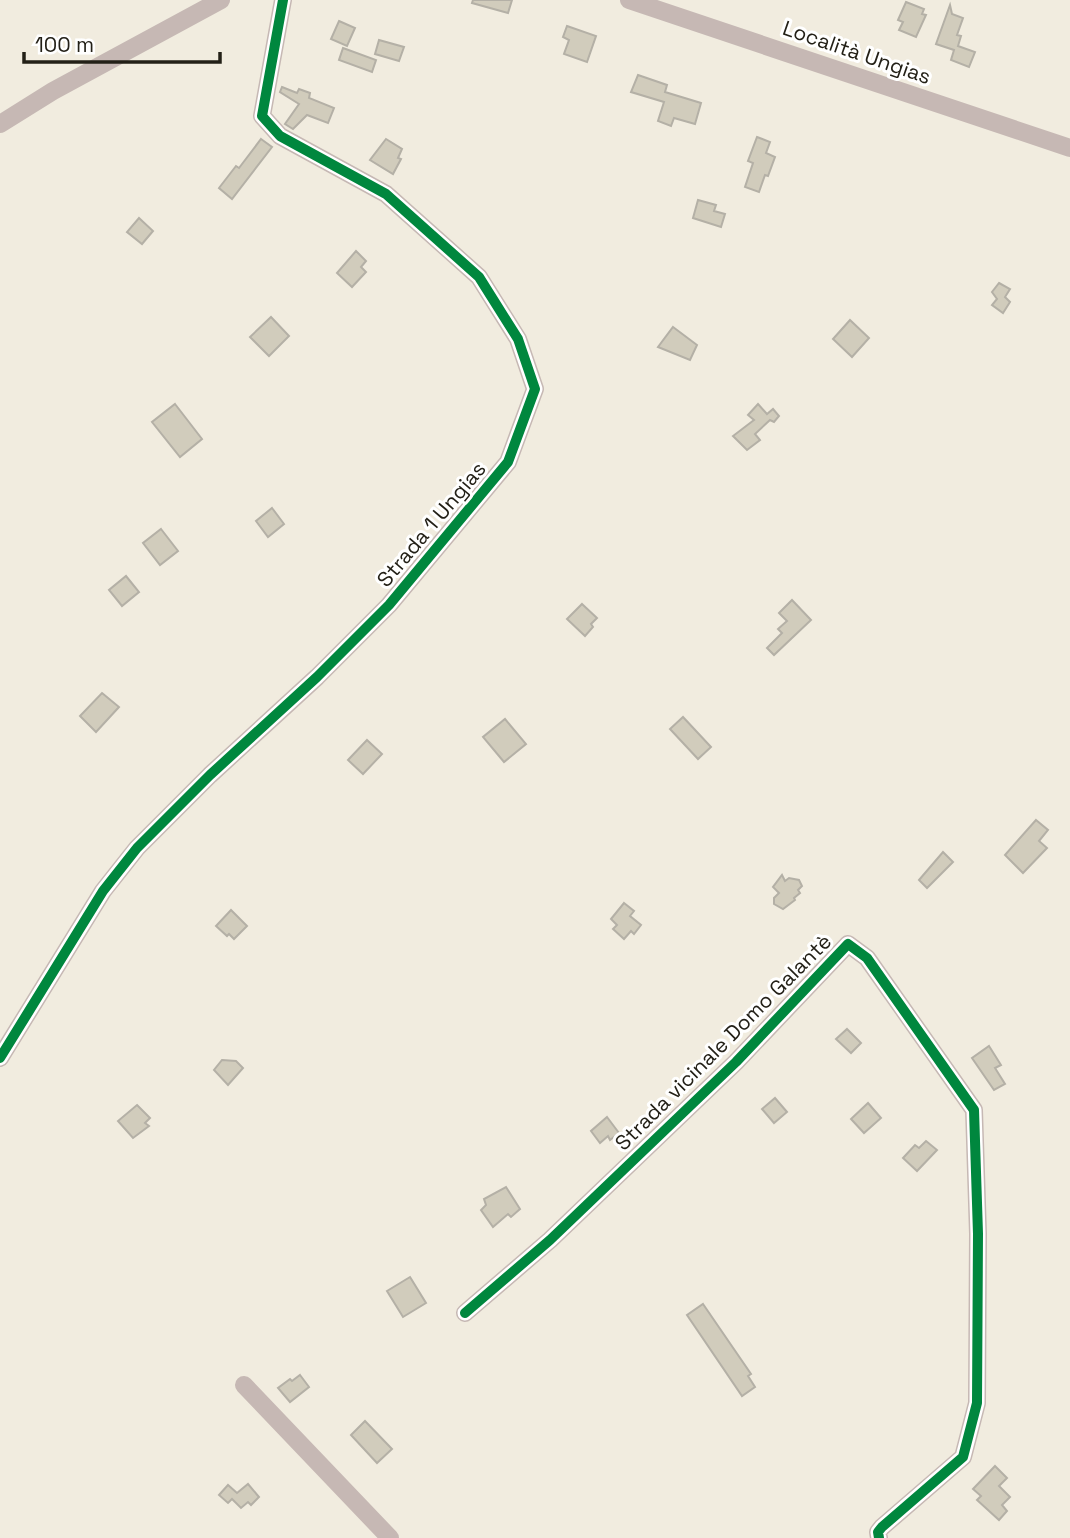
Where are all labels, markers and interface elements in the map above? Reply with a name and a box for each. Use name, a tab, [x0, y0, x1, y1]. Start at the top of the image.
street label: Località Ungias	[779, 14, 935, 90]
scale bar	[24, 21, 220, 65]
text: 100 m	[35, 31, 94, 58]
street label: Strada 1 Ungias	[371, 456, 491, 592]
street label: Strada vicinale Domo Galantè	[609, 928, 837, 1156]

